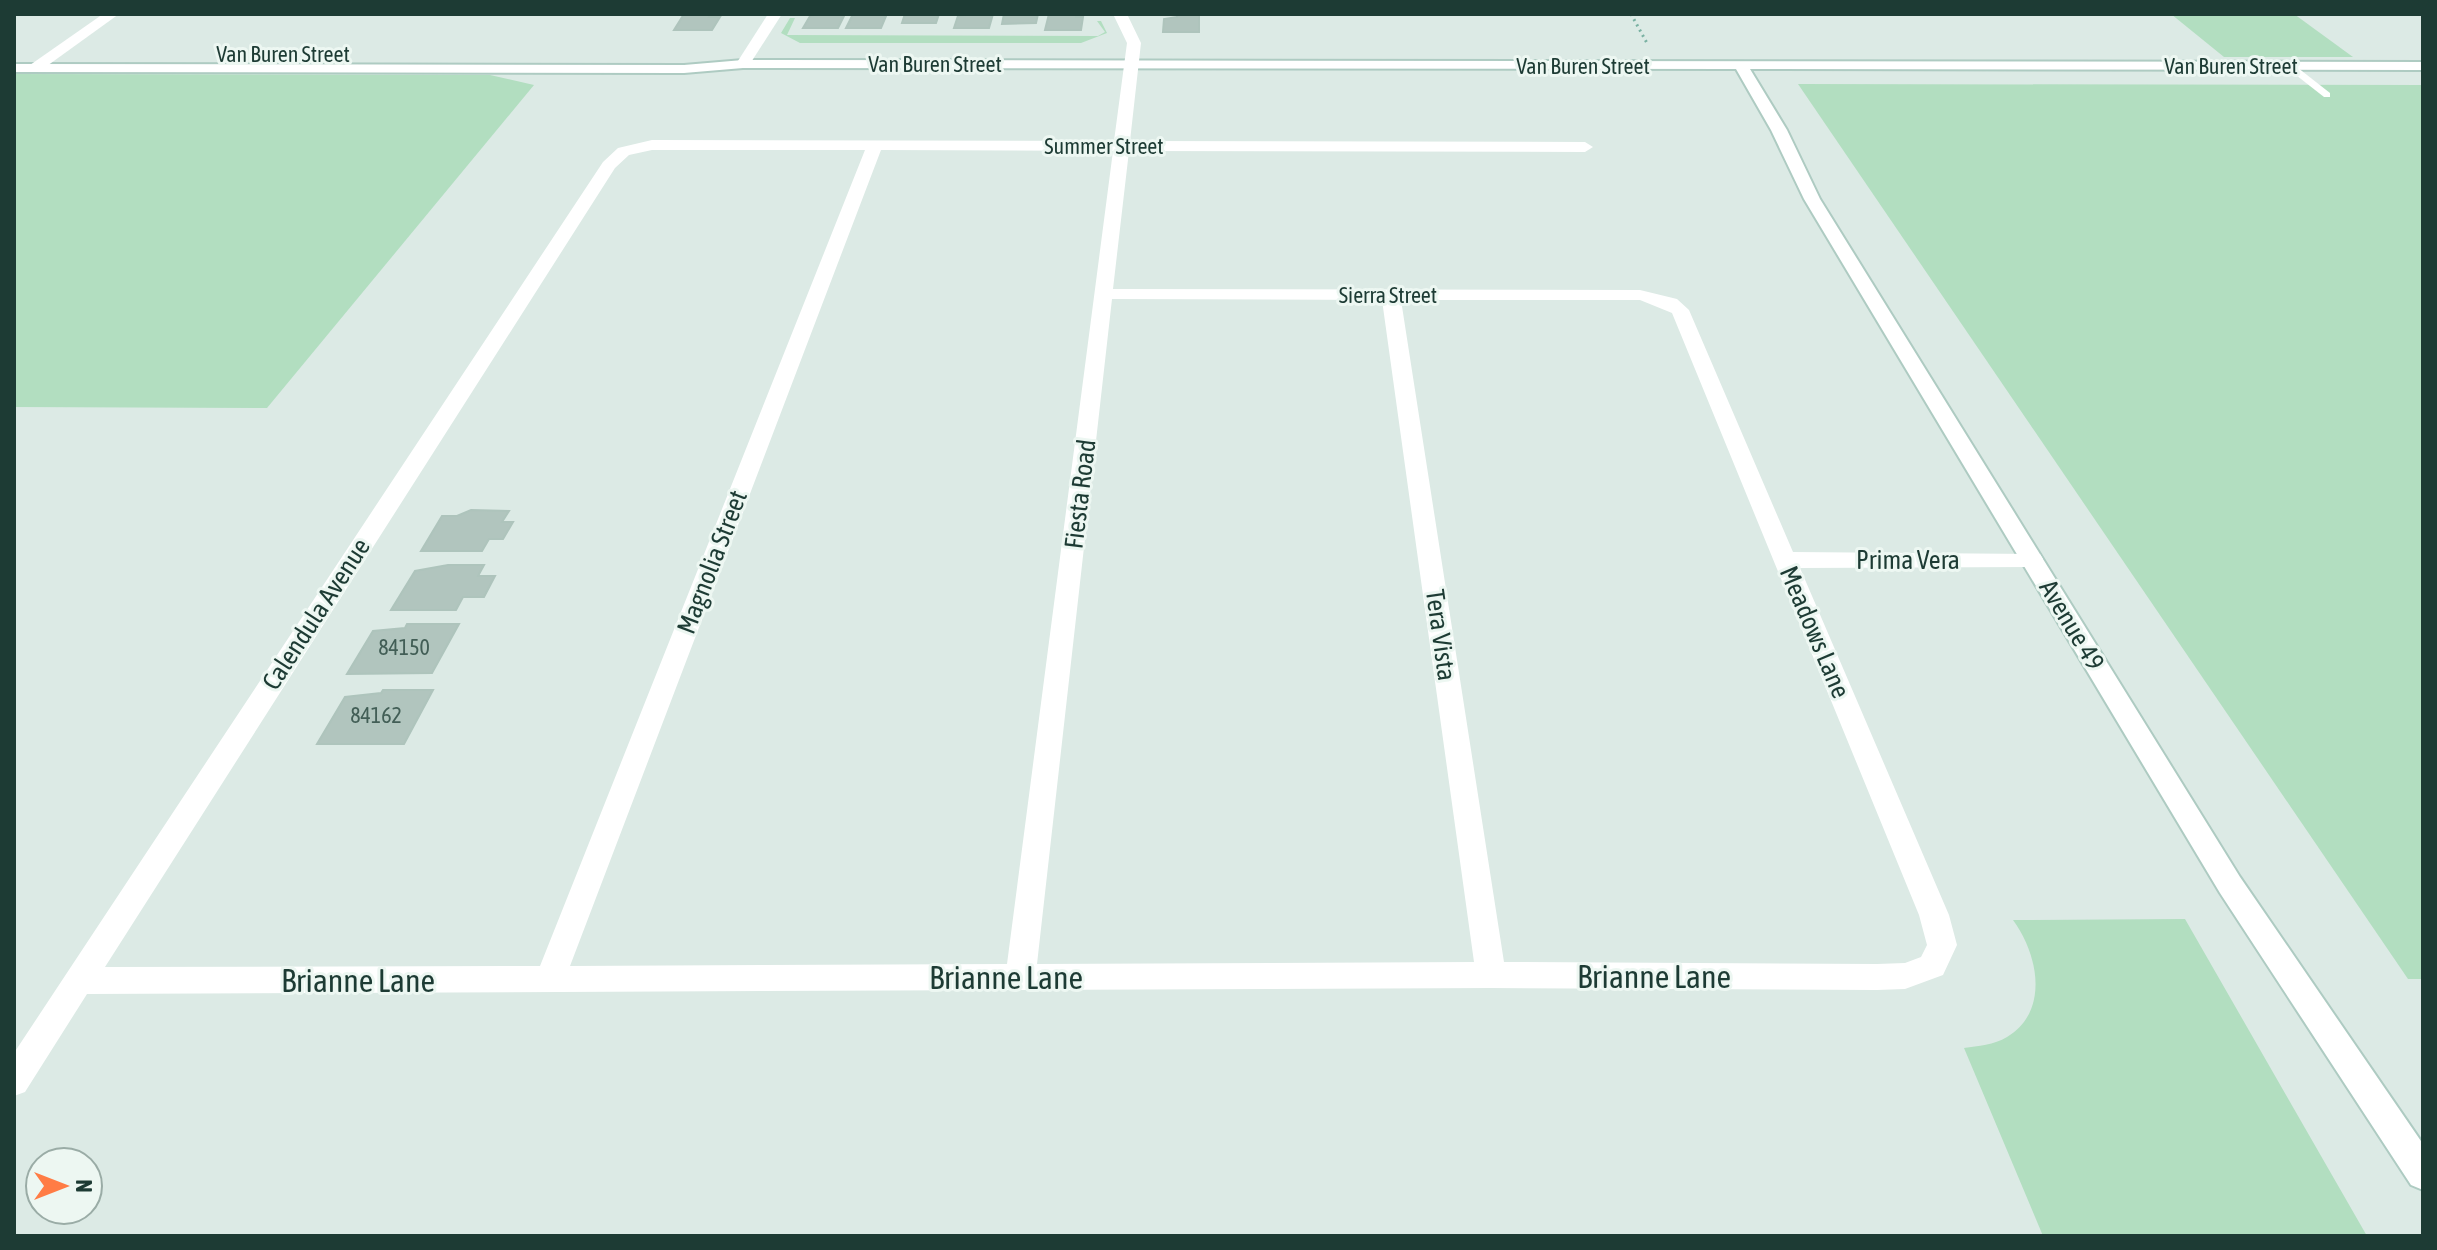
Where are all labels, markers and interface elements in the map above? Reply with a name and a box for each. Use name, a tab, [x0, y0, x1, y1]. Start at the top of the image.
street label: Van Buren Street	[216, 41, 350, 67]
street label: Van Buren Street	[868, 51, 1002, 77]
street label: Van Buren Street	[1516, 53, 1650, 79]
street label: Van Buren Street	[2164, 53, 2298, 79]
street label: Summer Street	[1044, 133, 1164, 159]
street label: Sierra Street	[1339, 282, 1437, 308]
street label: Fiesta Road	[1058, 437, 1102, 551]
street label: Magnolia Street	[671, 486, 753, 638]
street label: Calendula Avenue	[256, 533, 376, 695]
street label: Prima Vera	[1856, 545, 1960, 575]
street label: Meadows Lane	[1774, 562, 1856, 702]
street label: Avenue 49	[2033, 574, 2111, 676]
street label: Tera Vista	[1420, 587, 1462, 683]
house number: 84150	[378, 634, 430, 660]
house number: 84162	[350, 702, 402, 728]
street label: Brianne Lane	[1577, 958, 1731, 995]
street label: Brianne Lane	[929, 959, 1083, 996]
street label: Brianne Lane	[281, 962, 435, 999]
north arrow	[24, 1146, 104, 1226]
text: N	[71, 1180, 97, 1192]

